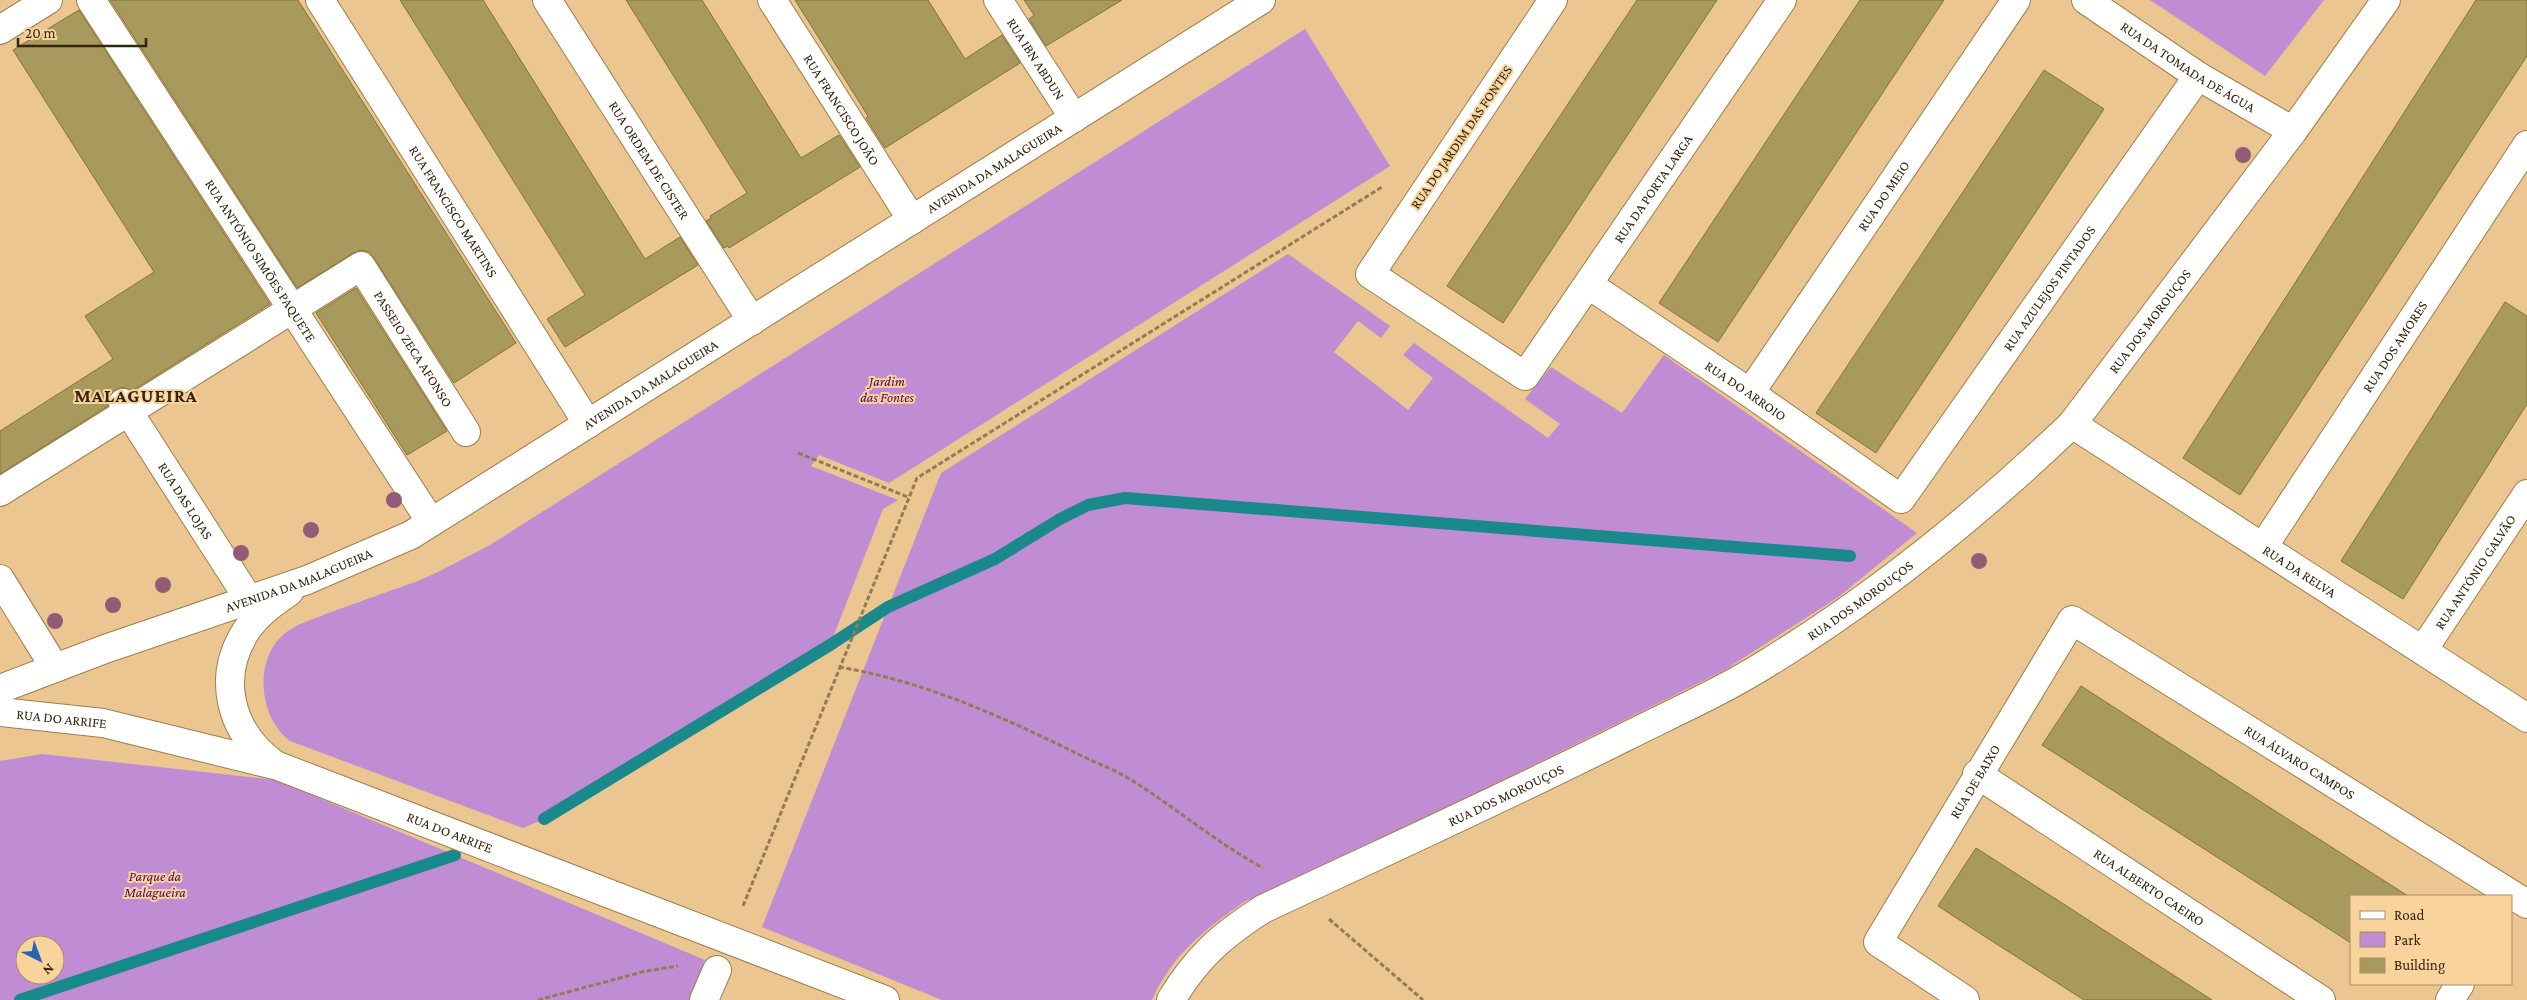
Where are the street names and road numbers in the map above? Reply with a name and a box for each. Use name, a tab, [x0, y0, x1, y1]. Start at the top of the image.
street label: RUA IBN ABDUN	[1004, 15, 1068, 103]
street label: RUA DA TOMADA DE ÁGUA	[2118, 18, 2258, 115]
street label: RUA FRANCISCO JOÃO	[801, 51, 883, 168]
street label: RUA DO JARDIM DAS FONTES	[1407, 62, 1515, 212]
street label: RUA ORDEM DE CISTER	[606, 98, 693, 222]
street label: AVENIDA DA MALAGUEIRA	[924, 120, 1064, 216]
street label: RUA DA PORTA LARGA	[1610, 131, 1696, 246]
street label: RUA FRANCISCO MARTINS	[406, 143, 501, 280]
street label: RUA DO MEIO	[1854, 158, 1913, 234]
street label: RUA ANTÓNIO SIMÕES PAQUETE	[202, 176, 320, 345]
street label: RUA AZULEJOS PINTADOS	[2000, 222, 2099, 354]
street label: RUA DOS MOROUÇOS	[2105, 265, 2194, 376]
street label: PASSEIO ZECA AFONSO	[371, 288, 456, 410]
street label: RUA DOS AMORES	[2359, 297, 2431, 395]
street label: AVENIDA DA MALAGUEIRA	[580, 336, 721, 433]
street label: RUA DO ARROIO	[1702, 357, 1789, 424]
street label: RUA DAS LOJAS	[155, 459, 216, 543]
street label: RUA ANTÓNIO GALVÃO	[2431, 511, 2519, 632]
street label: RUA DA RELVA	[2260, 542, 2339, 601]
street label: AVENIDA DA MALAGUEIRA	[223, 545, 375, 615]
street label: RUA DOS MOROUÇOS	[1804, 557, 1916, 643]
street label: RUA DO ARRIFE	[16, 706, 108, 731]
street label: RUA ÁLVARO CAMPOS	[2242, 722, 2358, 803]
street label: RUA DE BAIXO	[1946, 742, 2003, 821]
street label: RUA DOS MOROUÇOS	[1445, 760, 1567, 829]
street label: RUA DO ARRIFE	[405, 808, 495, 856]
street label: RUA ALBERTO CAEIRO	[2091, 845, 2208, 929]

